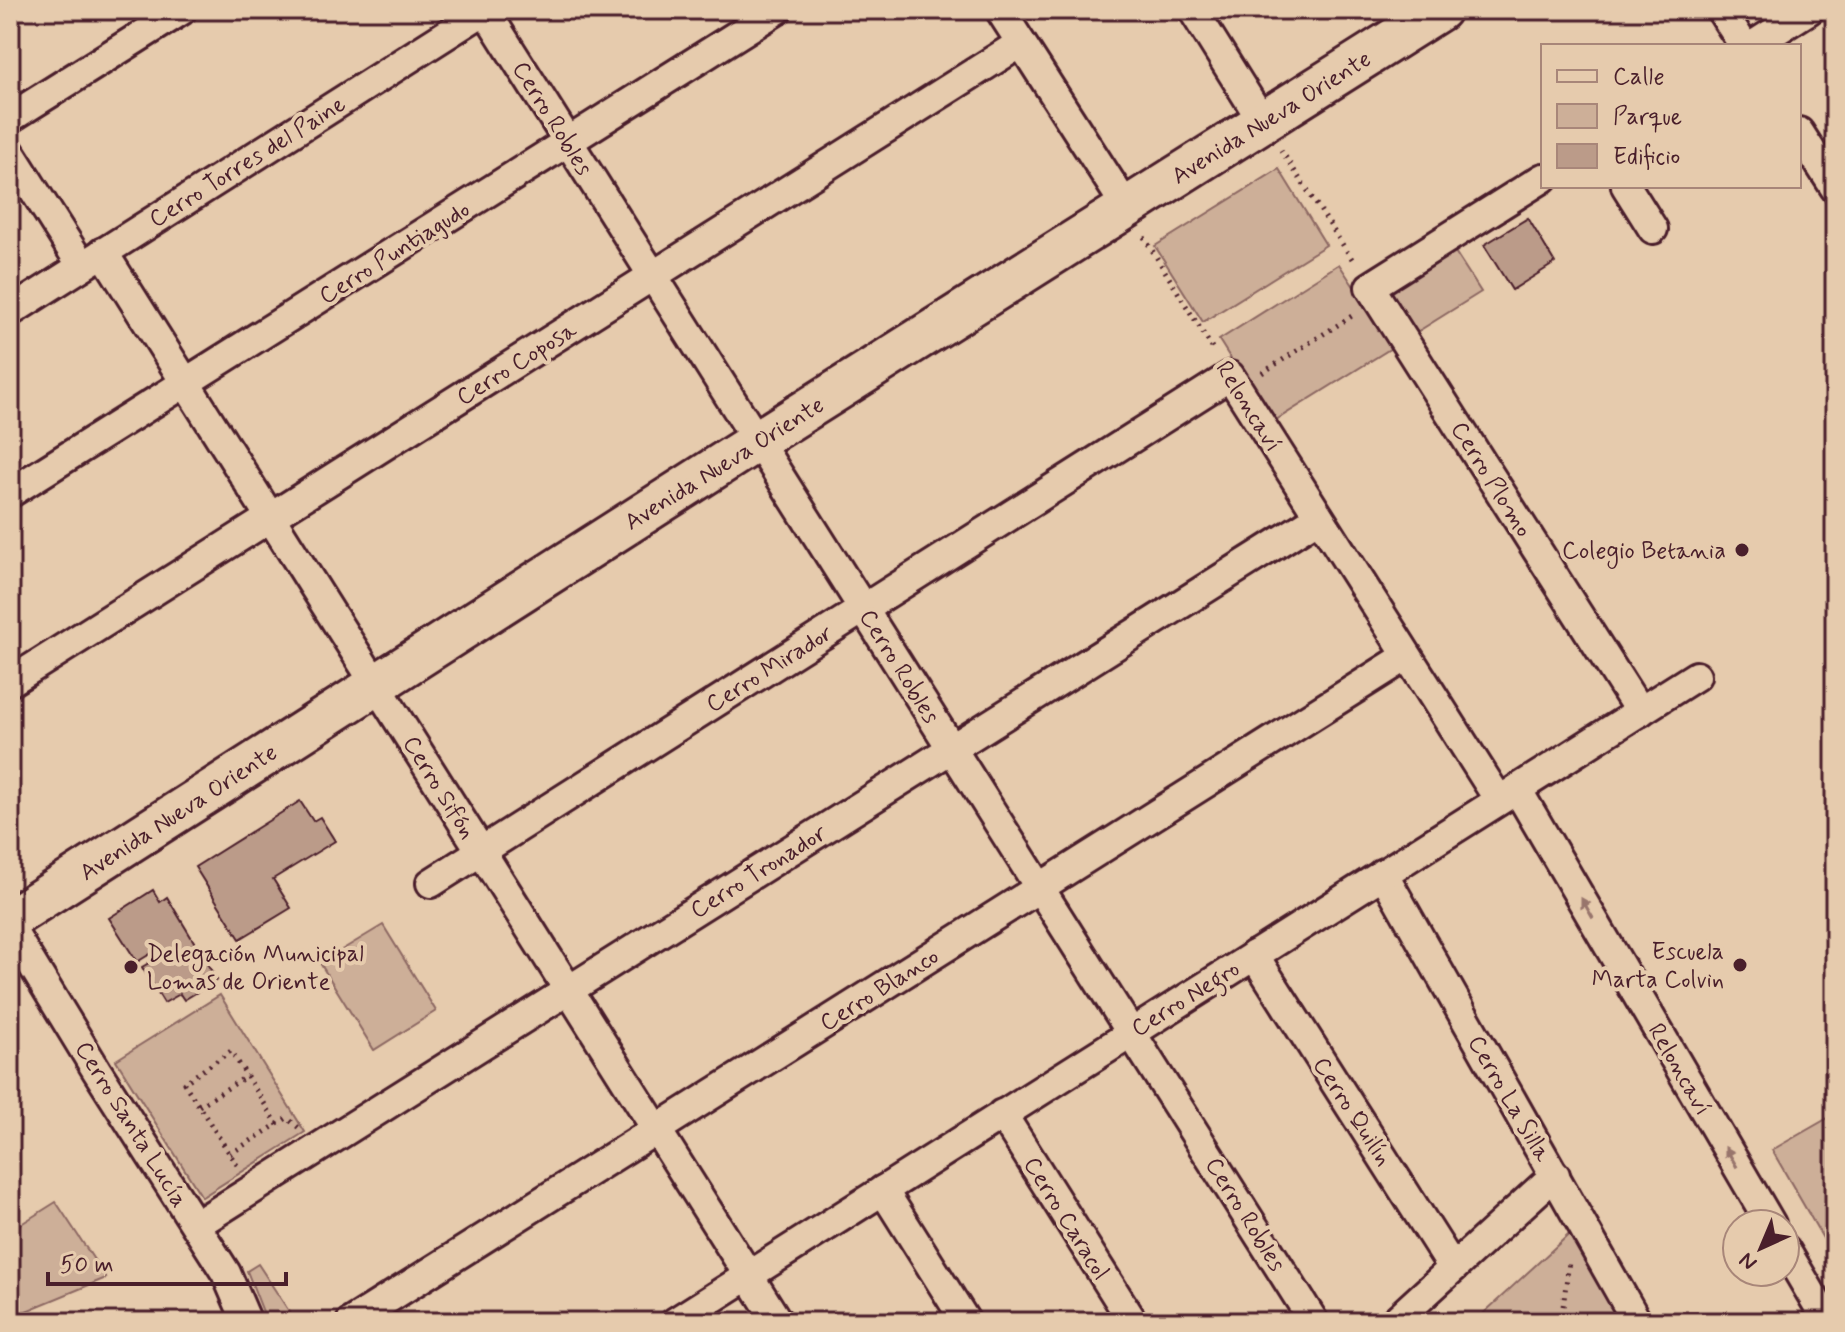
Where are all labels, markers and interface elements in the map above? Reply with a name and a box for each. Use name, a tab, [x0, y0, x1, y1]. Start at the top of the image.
street label: Avenida Nueva Oriente	[1166, 44, 1378, 192]
legend	[1541, 44, 1801, 188]
street label: Cerro Robles	[504, 56, 599, 182]
text: Calle	[1613, 62, 1665, 93]
street label: Cerro Torres del Paine	[144, 89, 352, 235]
text: Parque	[1613, 102, 1682, 133]
text: Edificio	[1613, 142, 1680, 173]
street label: Cerro Puntiagudo	[314, 194, 476, 312]
street label: Cerro Coposa	[451, 315, 583, 413]
street label: Reloncaví	[1208, 355, 1288, 458]
street label: Avenida Nueva Oriente	[619, 390, 831, 538]
street label: Cerro Plomo	[1443, 416, 1538, 543]
place label: Colegio Betania	[1562, 536, 1726, 569]
marker: Colegio Betania	[1733, 541, 1751, 559]
street label: Cerro Robles	[851, 604, 946, 730]
street label: Cerro Mirador	[701, 618, 839, 721]
street label: Cerro Sifón	[395, 730, 483, 845]
street label: Avenida Nueva Oriente	[74, 738, 284, 889]
street label: Cerro Tronador	[685, 818, 833, 926]
one-way arrow	[1580, 896, 1594, 919]
place label: Escuela Marta Colvin	[1592, 937, 1724, 996]
place label: Delegación Municipal Lomas de Oriente	[147, 939, 364, 998]
street label: Cerro Blanco	[814, 941, 945, 1039]
street label: Cerro Negro	[1126, 954, 1247, 1047]
marker: Escuela Marta Colvin	[1731, 956, 1749, 974]
marker: Delegación Municipal Lomas de Oriente	[122, 958, 140, 976]
street label: Reloncaví	[1640, 1018, 1718, 1122]
street label: Cerro La Silla	[1460, 1030, 1558, 1168]
street label: Cerro Santa Lucía	[67, 1036, 194, 1214]
street label: Cerro Quilín	[1305, 1051, 1398, 1172]
one-way arrow	[1724, 1145, 1738, 1168]
street label: Cerro Caracol	[1016, 1151, 1116, 1286]
street label: Cerro Robles	[1197, 1152, 1292, 1278]
north arrow	[1721, 1208, 1801, 1288]
scale bar	[48, 1236, 286, 1286]
text: N	[1733, 1246, 1763, 1276]
text: 50 m	[60, 1250, 114, 1281]

